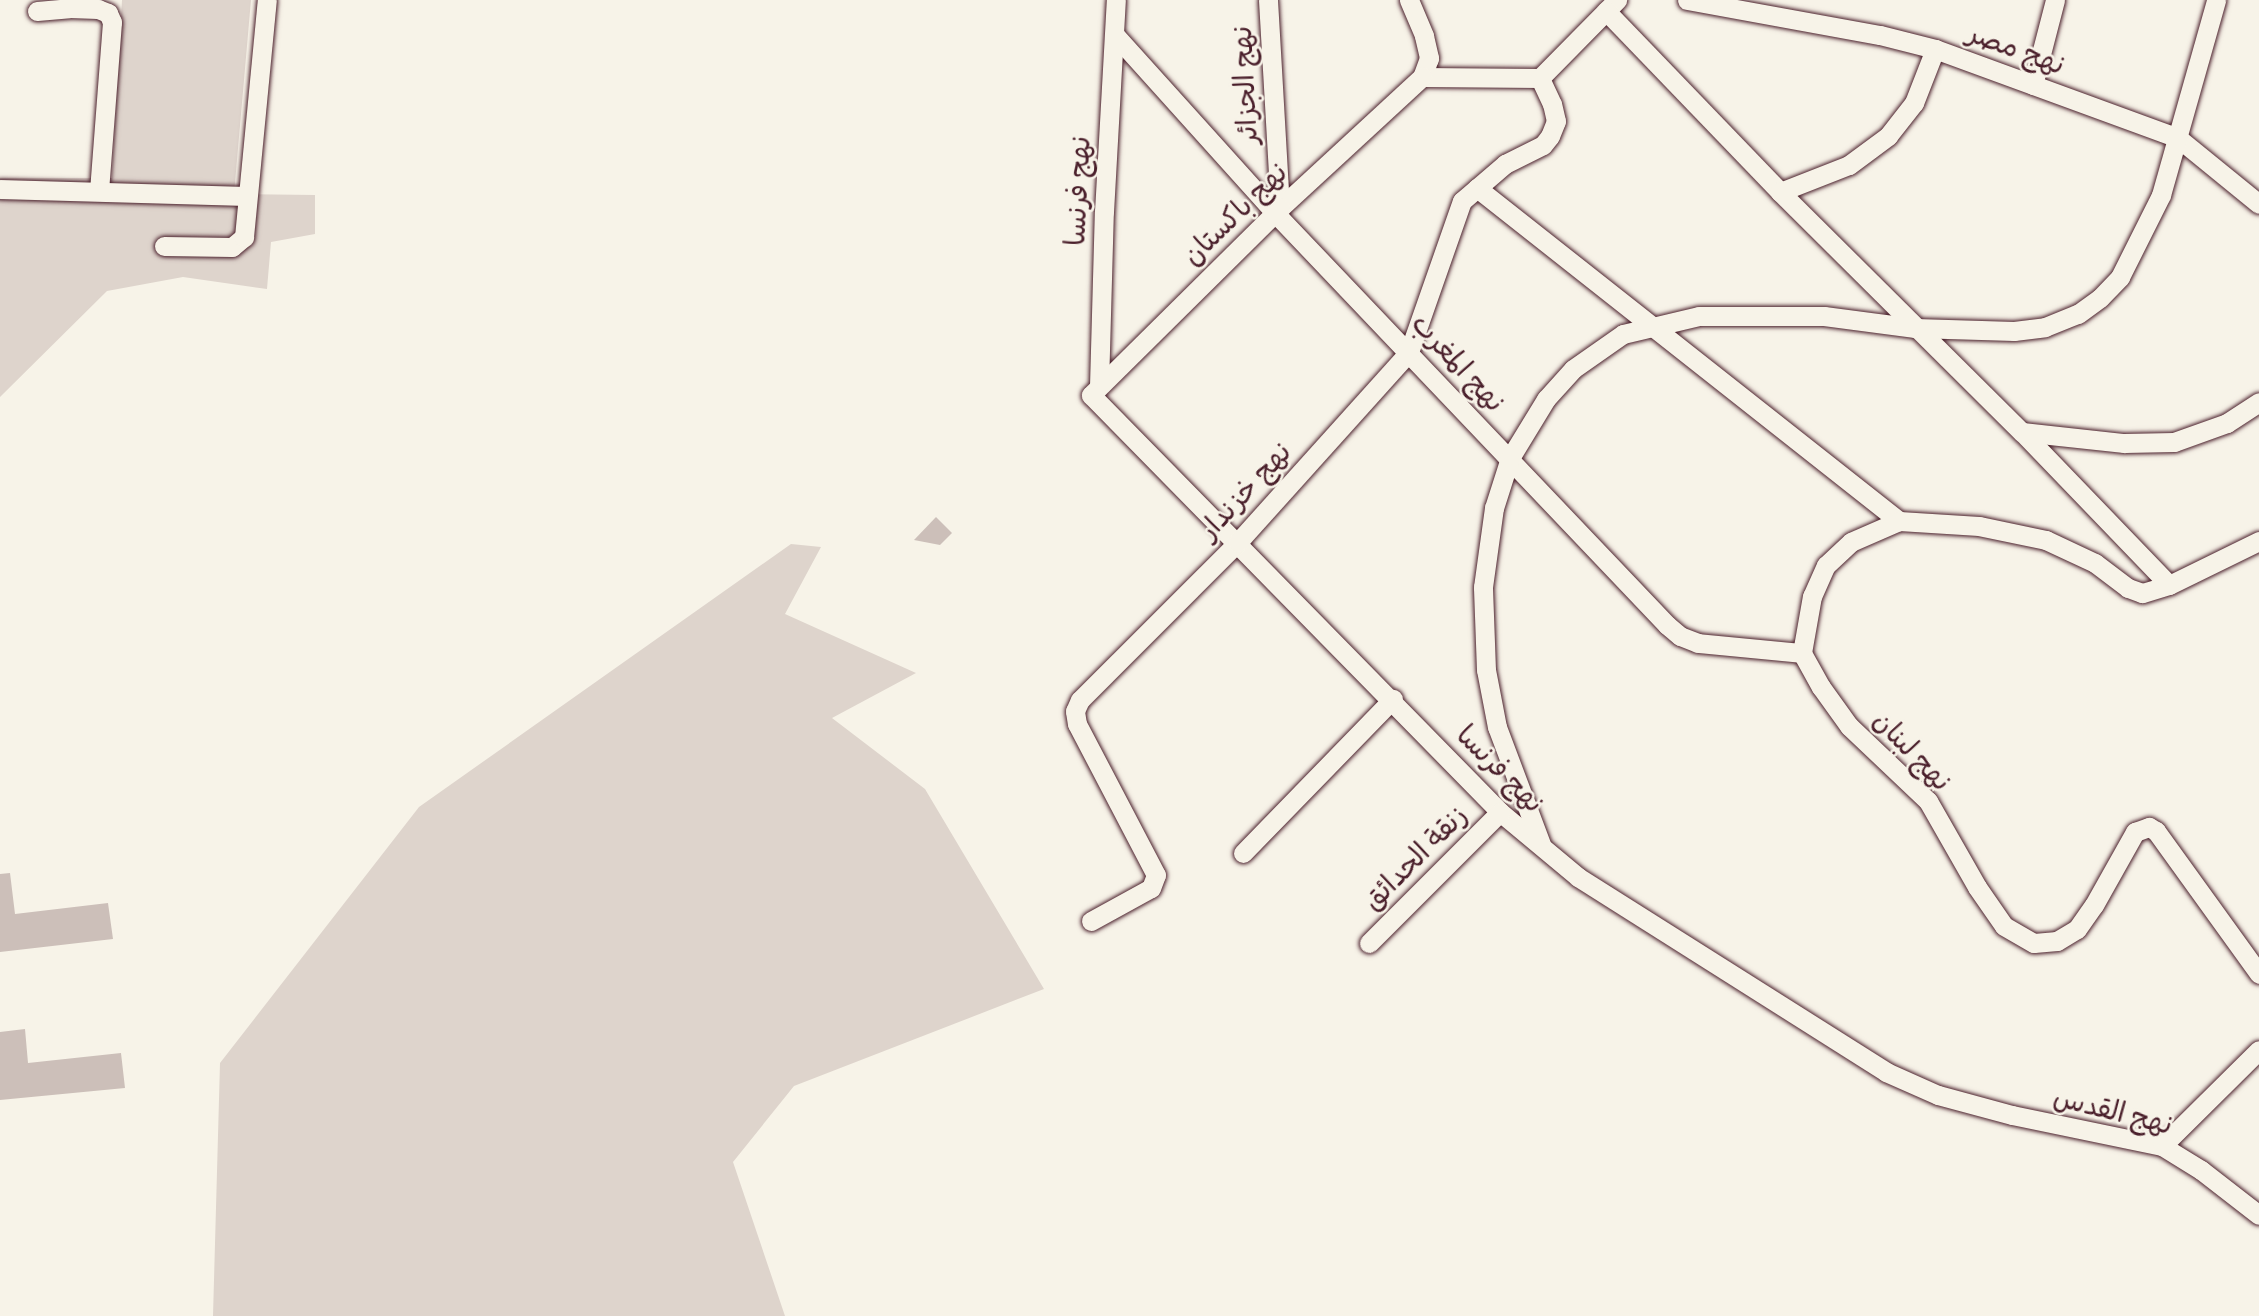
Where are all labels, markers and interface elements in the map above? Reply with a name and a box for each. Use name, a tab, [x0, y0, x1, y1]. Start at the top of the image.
street label: نهج مصر	[1963, 16, 2069, 82]
street label: نهج الجزائر	[1225, 25, 1265, 145]
street label: نهج فرنسا	[1058, 135, 1098, 247]
street label: نهج باكستان	[1176, 156, 1294, 272]
street label: نهج المغرب	[1404, 307, 1512, 419]
street label: نهج خزندار	[1192, 435, 1298, 547]
street label: نهج لبنان	[1866, 704, 1958, 798]
street label: نهج فرنسا	[1449, 718, 1551, 820]
street label: زنقة الحدائق	[1356, 799, 1474, 917]
street label: نهج القدس	[2050, 1080, 2176, 1142]

